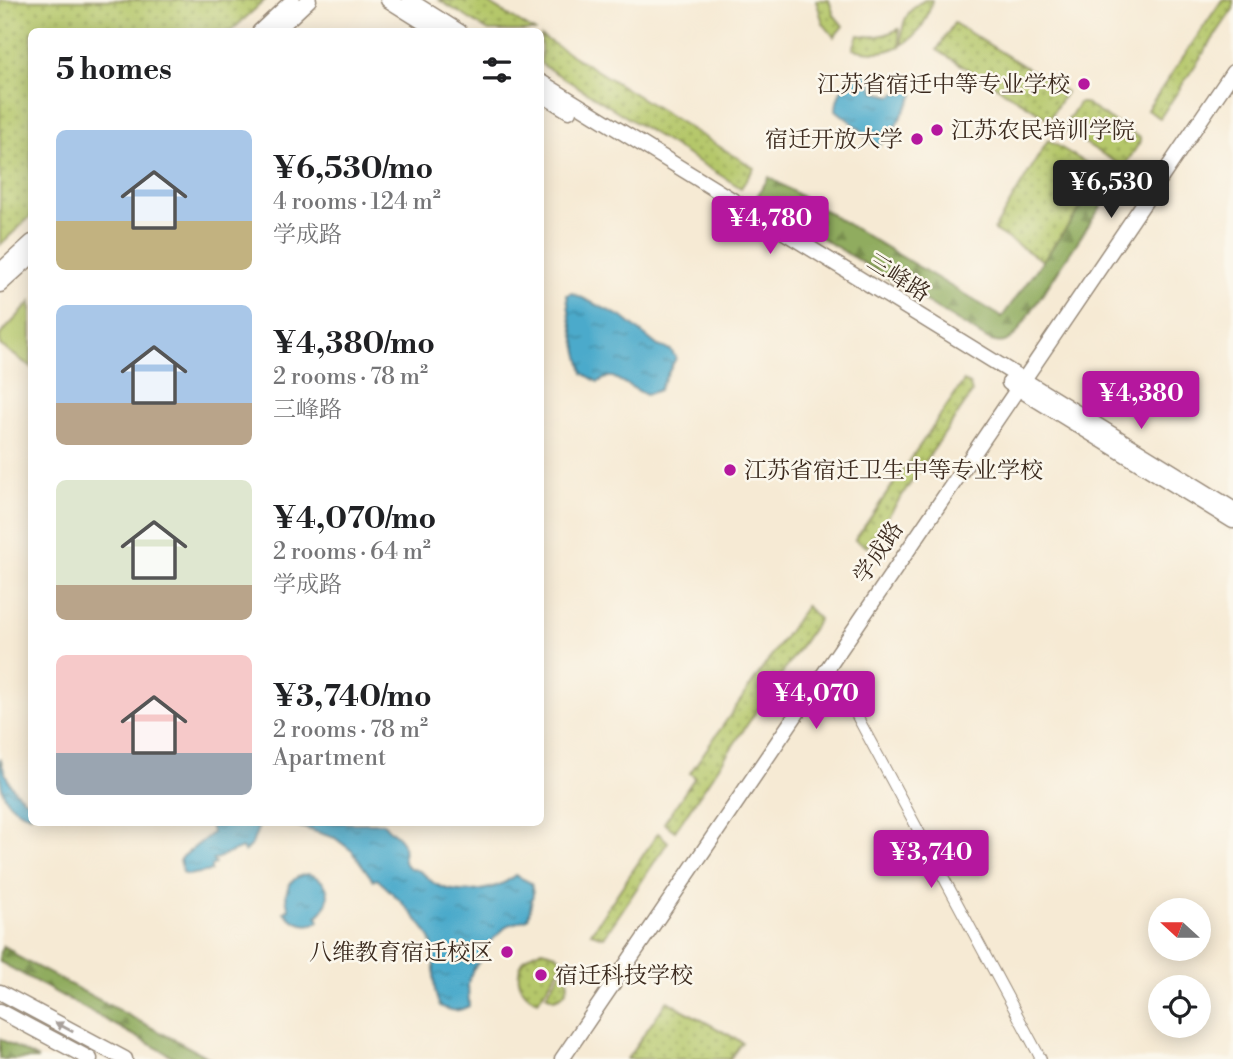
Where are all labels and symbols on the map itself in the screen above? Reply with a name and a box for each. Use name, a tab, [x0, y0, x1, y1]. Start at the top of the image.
place label: 江苏省宿迁中等专业学校	[817, 71, 1070, 99]
marker: 江苏省宿迁中等专业学校	[1076, 76, 1092, 92]
place label: 江苏农民培训学院	[951, 117, 1135, 145]
marker: 江苏农民培训学院	[929, 122, 945, 138]
place label: 宿迁开放大学	[765, 126, 903, 154]
marker: 宿迁开放大学	[909, 131, 925, 147]
pin: ¥6,530	[1054, 160, 1168, 220]
pin: ¥4,780	[713, 196, 827, 256]
street label: 三峰路	[862, 248, 935, 308]
pin: ¥4,380	[1084, 372, 1198, 431]
place label: 江苏省宿迁卫生中等专业学校	[744, 457, 1043, 485]
marker: 江苏省宿迁卫生中等专业学校	[722, 462, 738, 478]
street label: 学成路	[848, 516, 910, 589]
pin: ¥4,070	[759, 672, 873, 731]
pin: ¥3,740	[874, 830, 988, 890]
north arrow	[1148, 898, 1211, 961]
place label: 八维教育宿迁校区	[309, 939, 493, 967]
marker: 八维教育宿迁校区	[499, 944, 515, 960]
place label: 宿迁科技学校	[555, 962, 693, 990]
marker: 宿迁科技学校	[533, 967, 549, 983]
one-way arrow	[54, 1021, 74, 1033]

